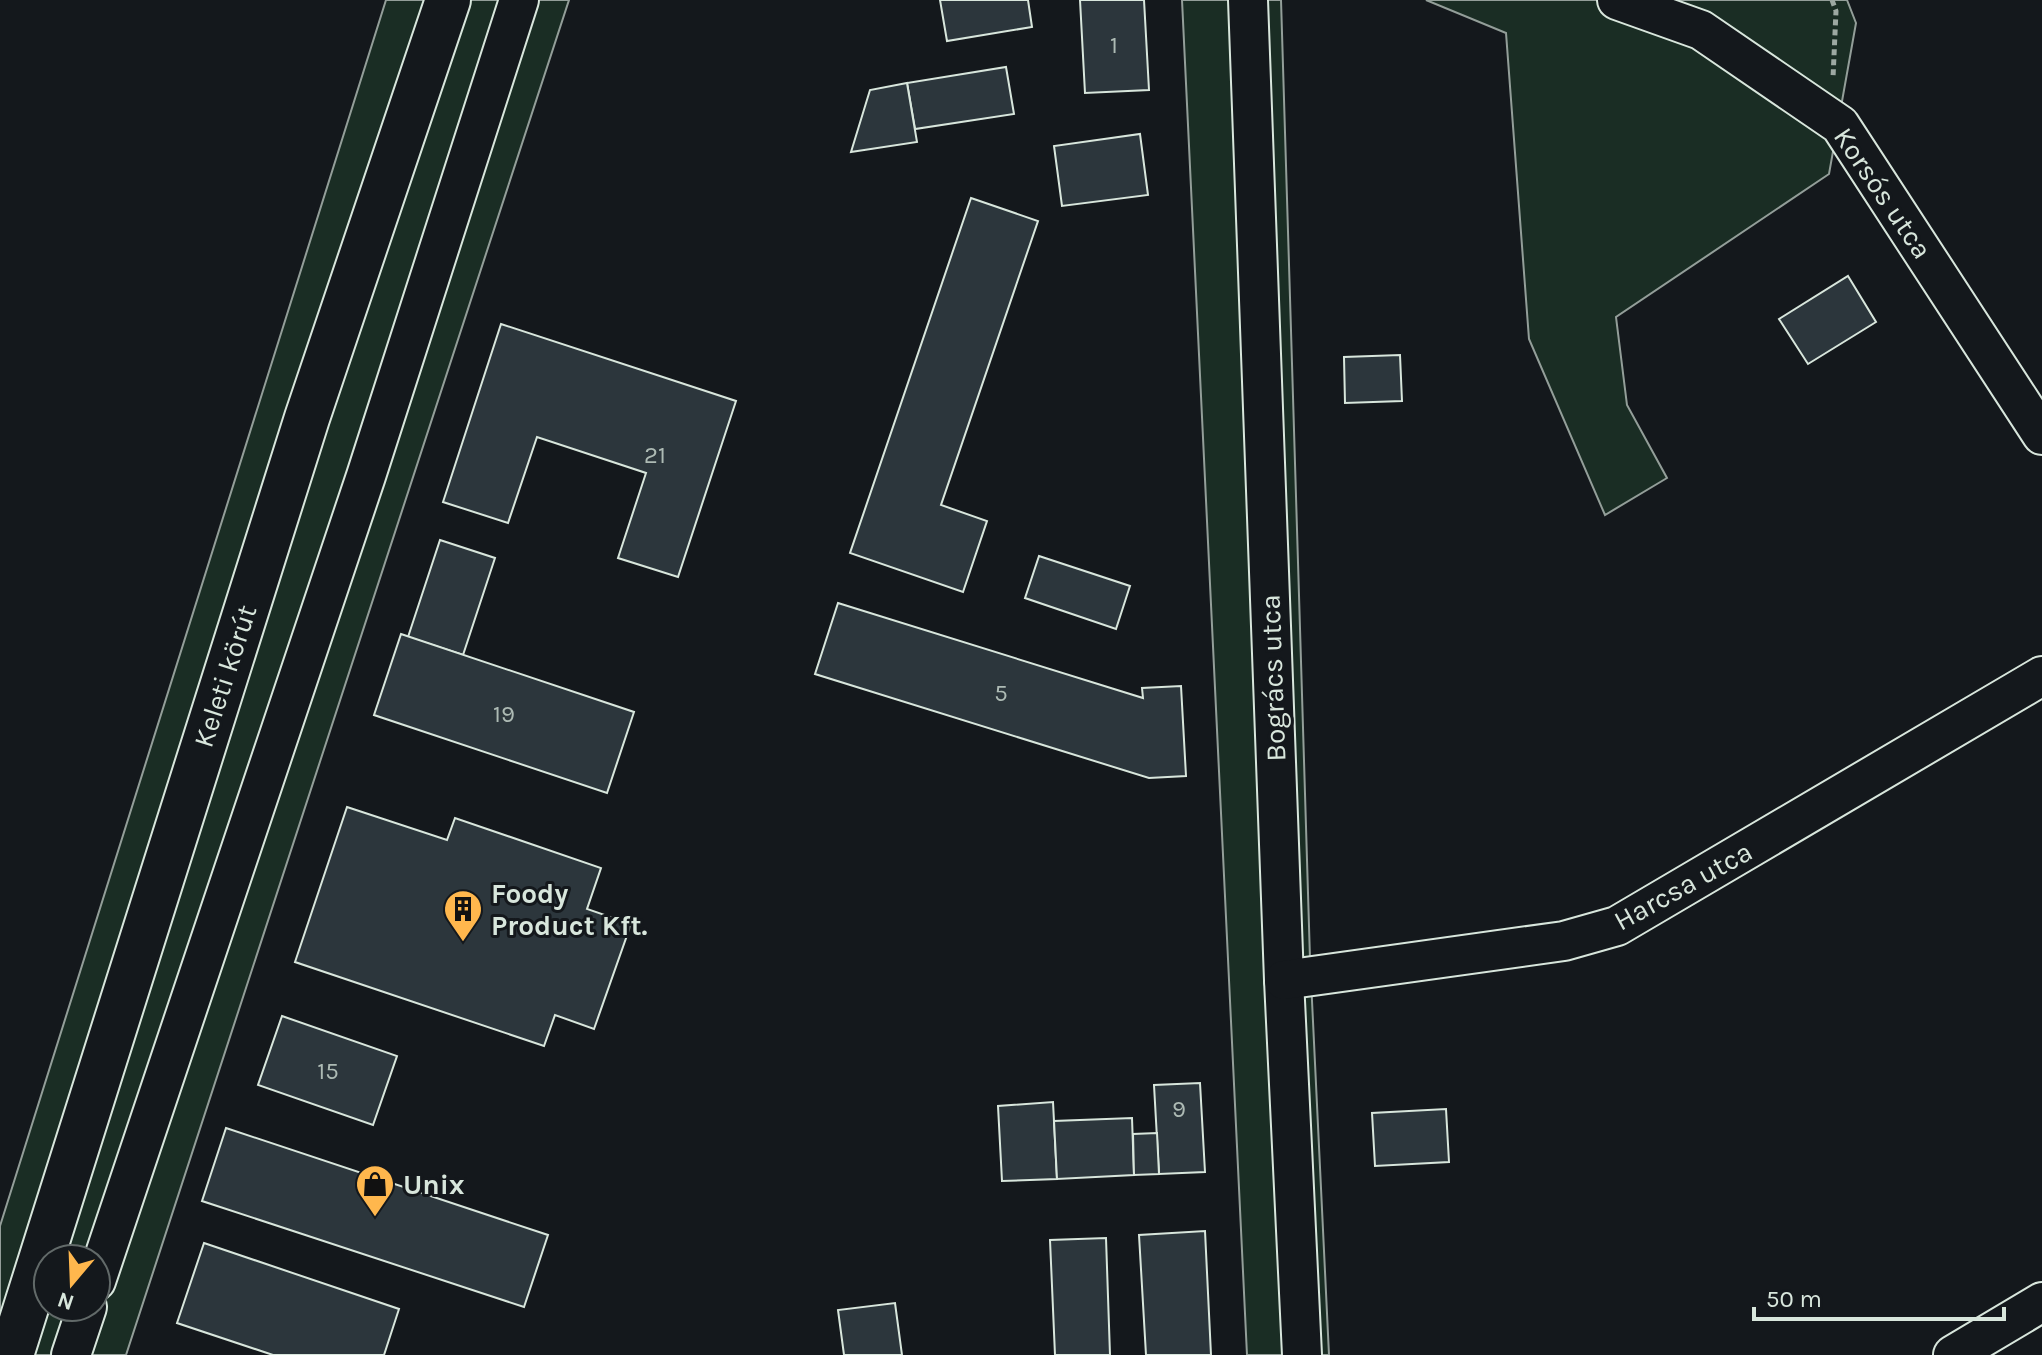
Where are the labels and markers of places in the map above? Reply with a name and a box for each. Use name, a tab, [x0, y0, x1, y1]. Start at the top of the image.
place label: Foody Product Kft.	[491, 877, 647, 942]
building icon: Foody Product Kft.	[442, 888, 484, 943]
shop icon: Unix	[354, 1163, 396, 1218]
place label: Unix	[403, 1168, 465, 1201]

